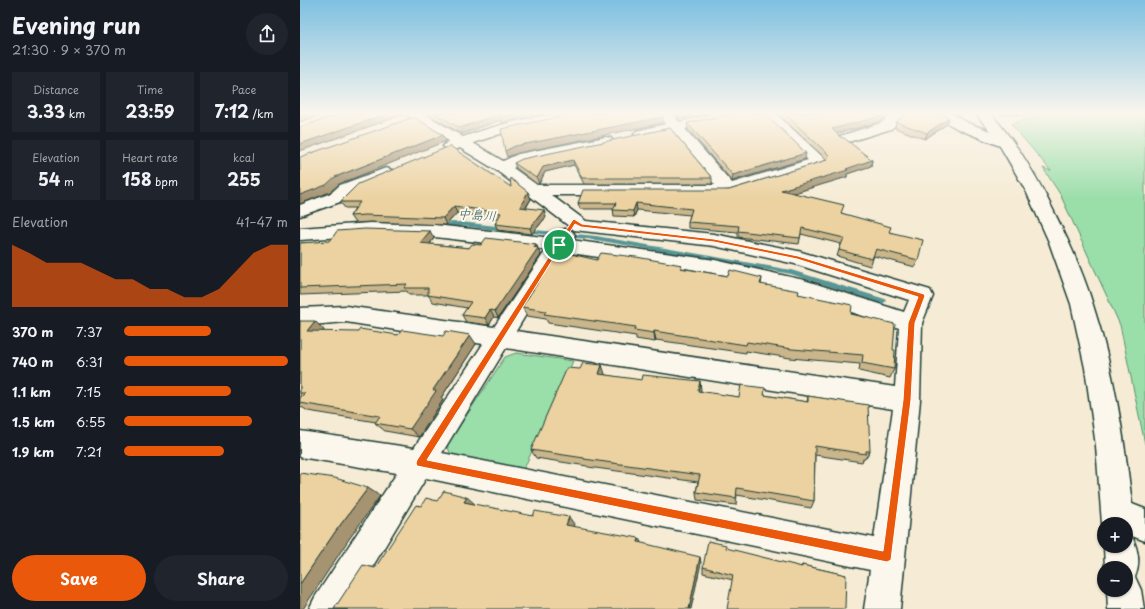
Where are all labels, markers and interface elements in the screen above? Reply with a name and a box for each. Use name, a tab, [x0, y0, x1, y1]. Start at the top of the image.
text: Evening run	[12, 8, 141, 41]
button: share	[246, 13, 288, 55]
text: 21:30 · 9 × 370 m	[12, 40, 126, 59]
text: Distance	[33, 81, 79, 98]
text: Time	[137, 81, 163, 98]
text: Pace	[232, 81, 256, 98]
text: 3.33	[27, 98, 65, 124]
text: 23:59	[126, 98, 174, 124]
text: 7:12	[214, 98, 249, 124]
text: km	[65, 105, 85, 122]
text: /km	[249, 105, 274, 122]
text: Elevation	[32, 149, 80, 166]
text: Heart rate	[122, 149, 178, 166]
text: kcal	[233, 149, 255, 166]
text: 54	[38, 166, 60, 192]
text: 158	[122, 166, 152, 192]
text: 255	[227, 166, 261, 192]
text: m	[60, 173, 74, 190]
text: bpm	[152, 173, 178, 190]
water label: 中島川	[457, 203, 497, 225]
text: Elevation	[12, 212, 68, 231]
text: 41–47 m	[236, 212, 288, 231]
pin	[542, 228, 576, 262]
icon: arrive	[548, 234, 570, 256]
text: 370 m	[12, 322, 53, 341]
text: 7:37	[76, 322, 102, 341]
text: 740 m	[12, 352, 53, 371]
text: 6:31	[76, 352, 102, 371]
text: 1.1 km	[12, 382, 51, 401]
text: 7:15	[76, 382, 101, 401]
text: 1.5 km	[12, 412, 55, 431]
text: 6:55	[76, 412, 106, 431]
text: 1.9 km	[12, 442, 54, 461]
text: 7:21	[76, 442, 102, 461]
map controls	[1097, 517, 1133, 597]
button: +	[1097, 517, 1133, 553]
button: Save	[12, 555, 146, 601]
button: Share	[154, 555, 288, 601]
button: −	[1097, 561, 1133, 597]

